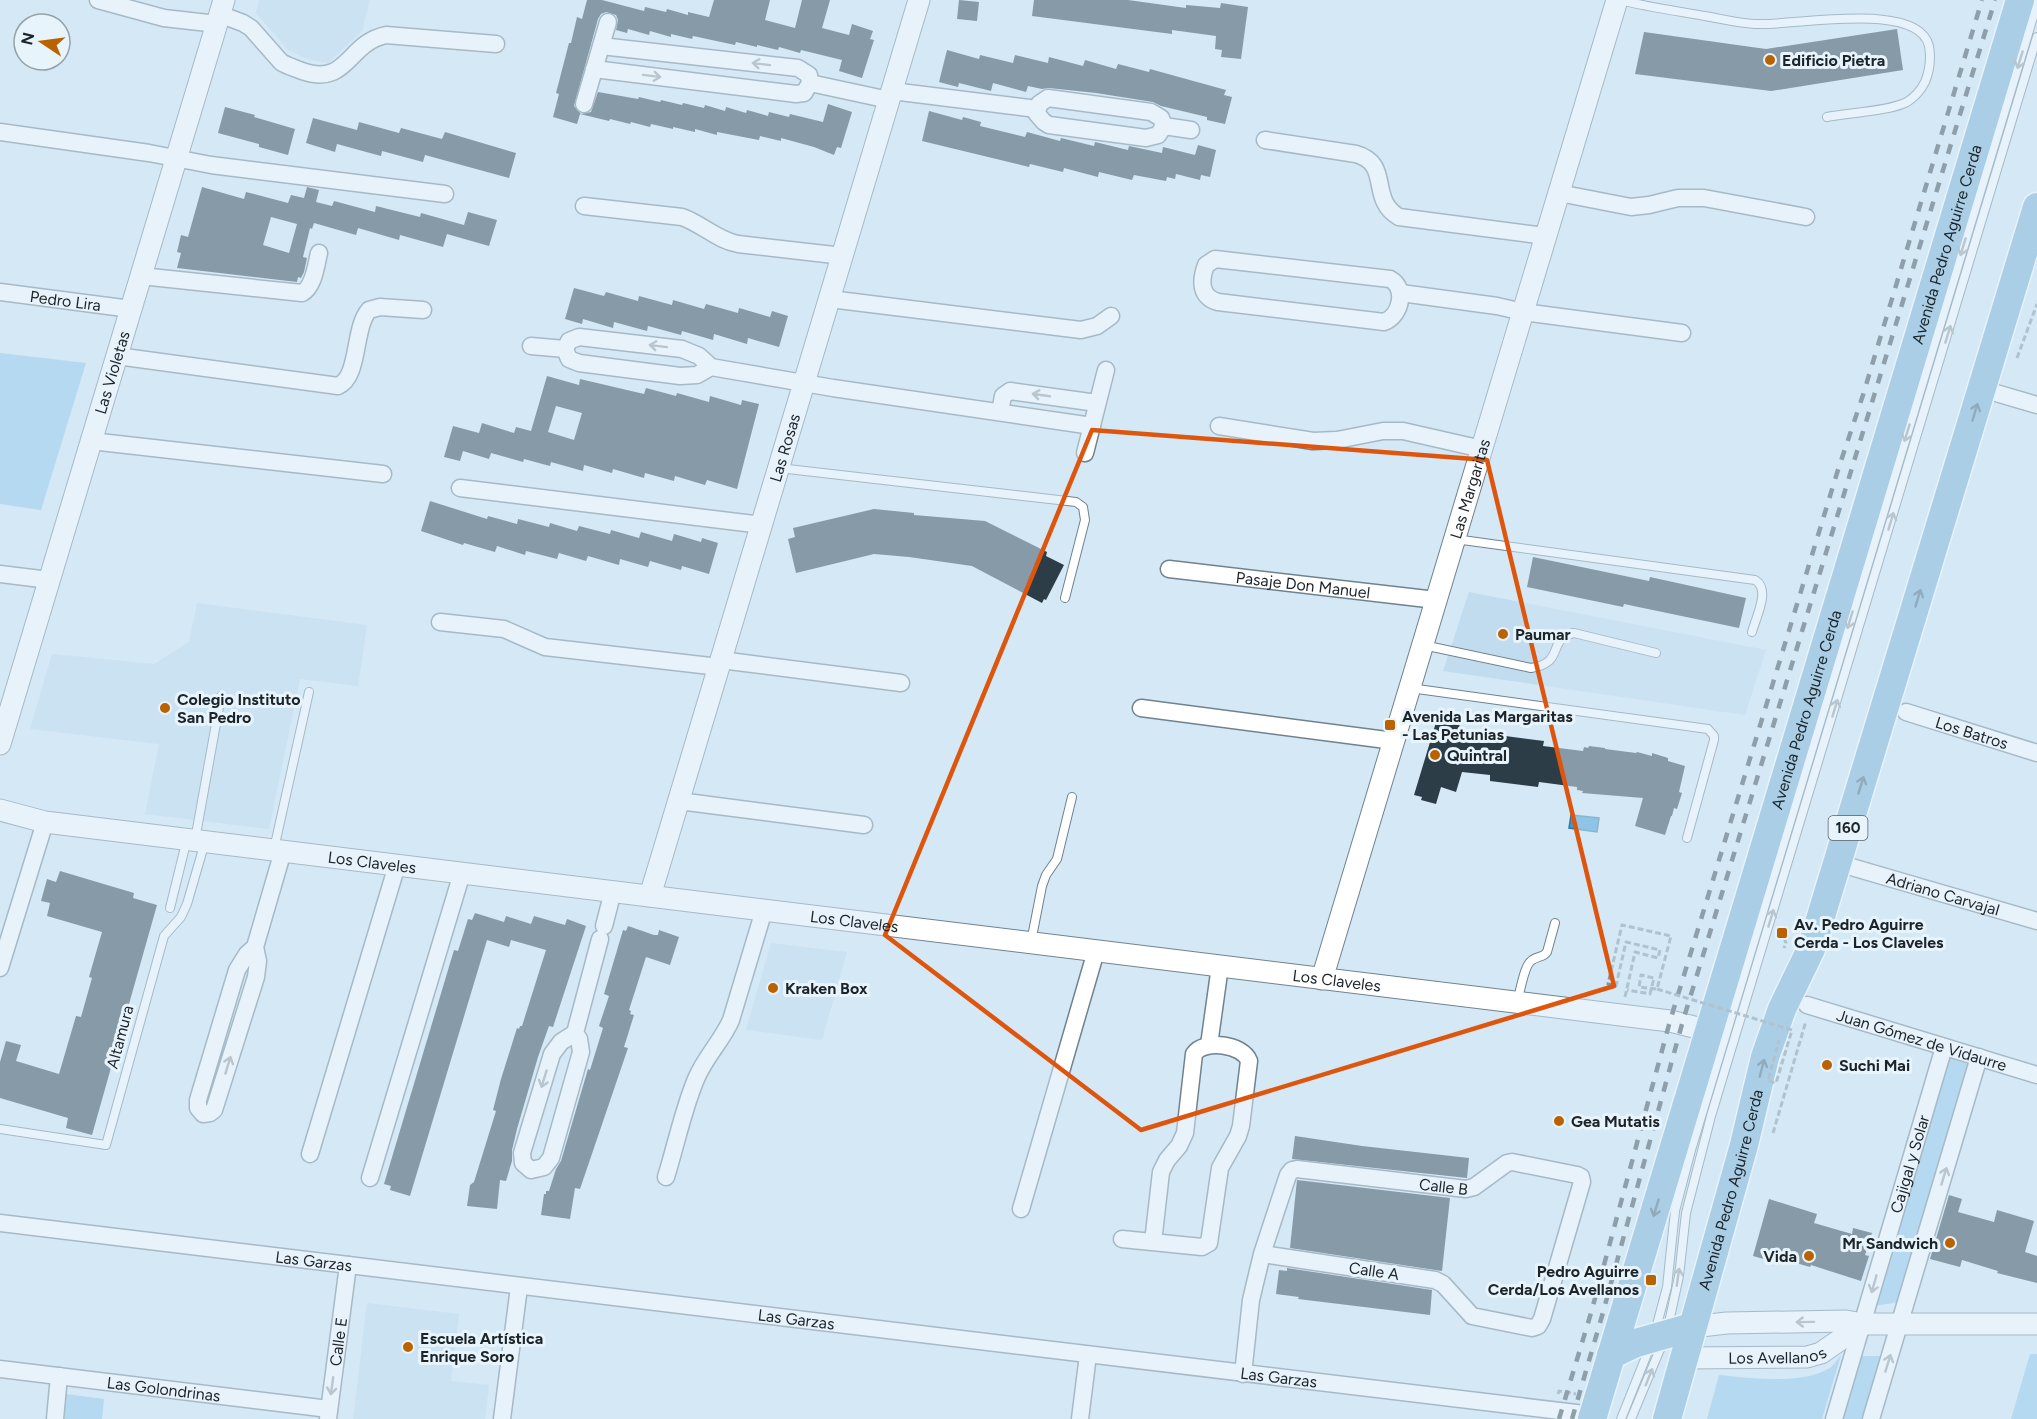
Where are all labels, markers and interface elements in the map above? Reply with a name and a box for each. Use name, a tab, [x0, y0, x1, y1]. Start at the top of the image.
north arrow	[12, 12, 72, 72]
text: N	[17, 31, 39, 47]
one-way arrow	[2014, 50, 2025, 69]
place label: Edificio Pietra	[1782, 51, 1885, 70]
marker: Edificio Pietra	[1763, 53, 1777, 67]
one-way arrow	[751, 58, 771, 69]
one-way arrow	[642, 71, 661, 82]
street label: Avenida Pedro Aguirre Cerda	[1907, 142, 1985, 346]
one-way arrow	[1957, 237, 1968, 256]
street label: Pedro Lira	[29, 286, 102, 315]
one-way arrow	[1943, 325, 1954, 344]
street label: Las Violetas	[90, 329, 133, 416]
one-way arrow	[649, 340, 669, 351]
one-way arrow	[1032, 390, 1052, 401]
one-way arrow	[1970, 403, 1981, 422]
street label: Las Rosas	[765, 411, 804, 484]
one-way arrow	[1901, 423, 1912, 442]
street label: Las Margaritas	[1446, 437, 1494, 541]
one-way arrow	[1886, 512, 1897, 531]
street label: Pasaje Don Manuel	[1235, 567, 1371, 602]
one-way arrow	[1913, 589, 1924, 608]
street label: Avenida Pedro Aguirre Cerda	[1767, 608, 1845, 812]
one-way arrow	[1844, 610, 1855, 629]
place label: Paumar	[1515, 625, 1571, 644]
marker: Paumar	[1496, 627, 1510, 641]
place label: Colegio Instituto San Pedro	[177, 690, 301, 727]
one-way arrow	[1830, 699, 1841, 718]
marker: Colegio Instituto San Pedro	[158, 701, 172, 715]
place label: Avenida Las Margaritas - Las Petunias	[1402, 707, 1573, 744]
street label: Los Batros	[1933, 712, 2011, 753]
marker: Avenida Las Margaritas - Las Petunias	[1383, 718, 1397, 732]
place label: Quintral	[1447, 746, 1507, 765]
marker: Quintral	[1428, 748, 1442, 762]
one-way arrow	[1856, 776, 1867, 795]
road number: 160	[1828, 816, 1868, 840]
street label: Los Claveles	[327, 847, 417, 877]
street label: Adriano Carvajal	[1884, 868, 2002, 919]
street label: Los Claveles	[809, 906, 900, 936]
one-way arrow	[1766, 909, 1777, 928]
place label: Av. Pedro Aguirre Cerda - Los Claveles	[1794, 915, 1944, 952]
marker: Av. Pedro Aguirre Cerda - Los Claveles	[1775, 926, 1789, 940]
street label: Los Claveles	[1292, 965, 1382, 995]
place label: Kraken Box	[785, 979, 868, 998]
marker: Kraken Box	[766, 981, 780, 995]
street label: Altamura	[102, 1003, 138, 1071]
street label: Juan Gómez de Vidaurre	[1834, 1005, 2009, 1075]
one-way arrow	[223, 1056, 234, 1075]
place label: Suchi Mai	[1839, 1056, 1910, 1075]
one-way arrow	[1757, 1058, 1769, 1077]
marker: Suchi Mai	[1820, 1058, 1834, 1072]
one-way arrow	[538, 1070, 549, 1089]
street label: Avenida Pedro Aguirre Cerda	[1694, 1087, 1766, 1292]
place label: Gea Mutatis	[1571, 1112, 1660, 1131]
street label: Cajigal y Solar	[1886, 1112, 1933, 1215]
marker: Gea Mutatis	[1552, 1114, 1566, 1128]
one-way arrow	[1939, 1167, 1950, 1186]
street label: Calle B	[1418, 1174, 1469, 1199]
one-way arrow	[1650, 1198, 1661, 1217]
place label: Mr Sandwich	[1842, 1234, 1938, 1253]
marker: Mr Sandwich	[1943, 1236, 1957, 1250]
street label: Las Garzas	[274, 1247, 353, 1275]
place label: Vida	[1763, 1247, 1797, 1266]
marker: Vida	[1802, 1249, 1816, 1263]
street label: Calle A	[1348, 1258, 1400, 1284]
place label: Pedro Aguirre Cerda/Los Avellanos	[1488, 1262, 1640, 1299]
one-way arrow	[1673, 1267, 1684, 1287]
marker: Pedro Aguirre Cerda/Los Avellanos	[1644, 1273, 1658, 1287]
one-way arrow	[1868, 1274, 1879, 1293]
street label: Las Garzas	[757, 1305, 836, 1333]
street label: Calle E	[325, 1316, 351, 1367]
one-way arrow	[1795, 1316, 1815, 1327]
place label: Escuela Artística Enrique Soro	[420, 1329, 543, 1366]
marker: Escuela Artística Enrique Soro	[401, 1340, 415, 1354]
street label: Los Avellanos	[1728, 1343, 1830, 1367]
one-way arrow	[1883, 1354, 1894, 1373]
street label: Las Garzas	[1239, 1363, 1318, 1391]
one-way arrow	[1644, 1368, 1655, 1386]
street label: Las Golondrinas	[106, 1373, 222, 1405]
one-way arrow	[326, 1375, 337, 1395]

